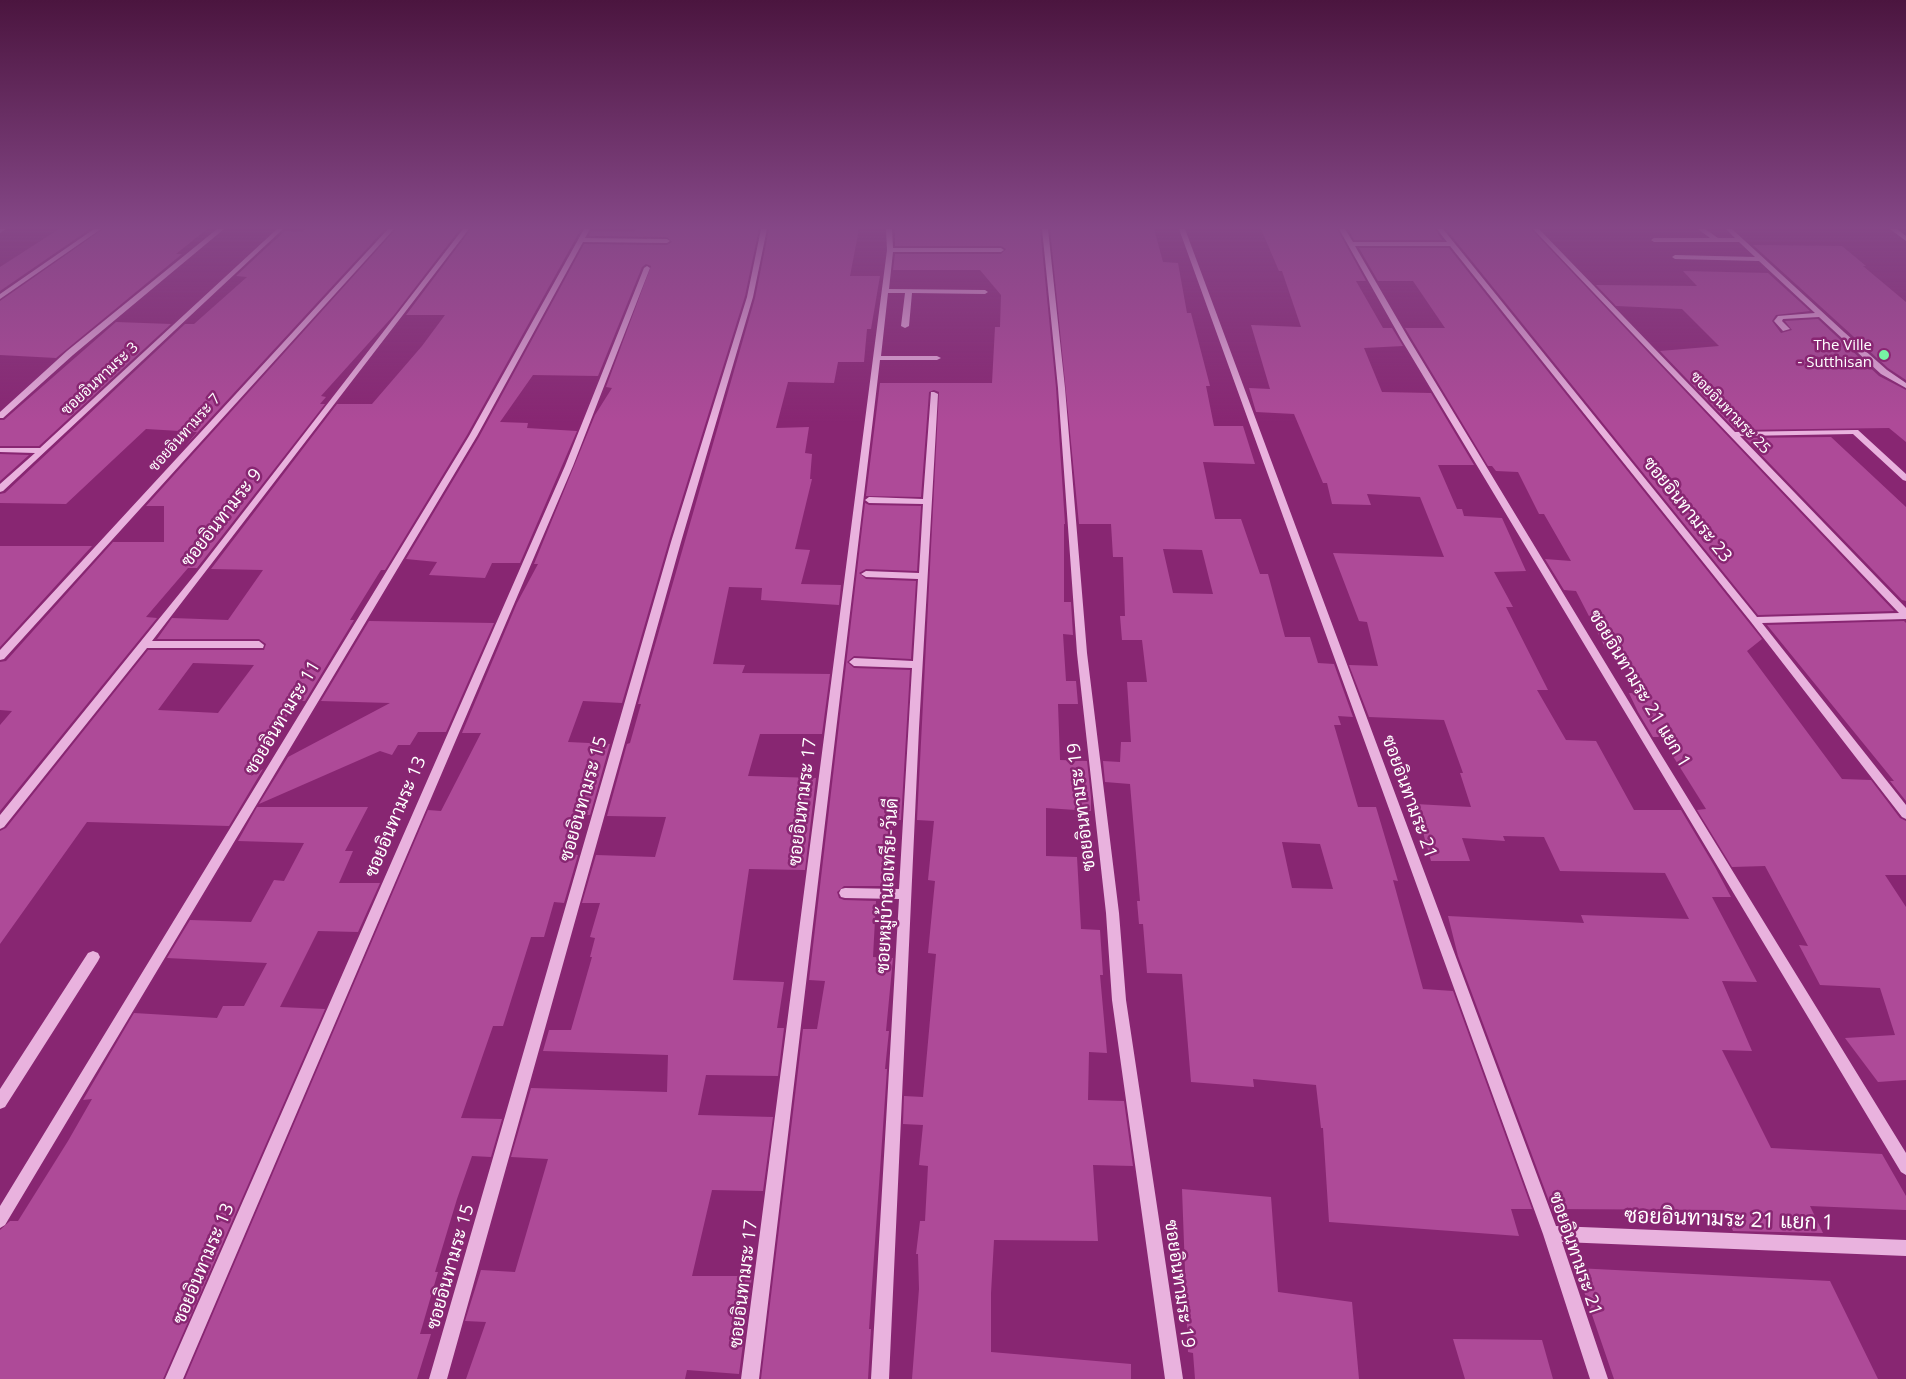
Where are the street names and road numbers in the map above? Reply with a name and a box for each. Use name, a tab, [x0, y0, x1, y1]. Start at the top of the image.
street label: ซอยอินทามระ 3	[58, 339, 142, 419]
street label: ซอยอินทามระ 25	[1686, 368, 1774, 458]
street label: ซอยอินทามระ 7	[145, 390, 225, 476]
street label: ซอยอินทามระ 23	[1638, 453, 1736, 567]
street label: ซอยอินทามระ 9	[177, 465, 267, 571]
street label: ซอยอินทามระ 21 แยก 1	[1583, 606, 1695, 772]
street label: ซอยอินทามระ 11	[240, 657, 326, 779]
street label: ซอยอินทามระ 21	[1377, 733, 1441, 861]
street label: ซอยอินทามระ 15	[556, 734, 612, 864]
street label: ซอยอินทามระ 17	[784, 737, 822, 867]
street label: ซอยอินทามระ 19	[1063, 742, 1101, 872]
street label: ซอยอินทามระ 13	[361, 753, 431, 881]
street label: ซอยหมู่บ้านเอเทรีย-วันดี	[873, 798, 903, 974]
street label: ซอยอินทามระ 21	[1544, 1189, 1606, 1319]
street label: ซอยอินทามระ 13	[169, 1200, 239, 1328]
street label: ซอยอินทามระ 15	[423, 1202, 479, 1332]
street label: ซอยอินทามระ 21 แยก 1	[1624, 1204, 1834, 1236]
street label: ซอยอินทามระ 17	[725, 1219, 763, 1349]
street label: ซอยอินทามระ 19	[1159, 1219, 1199, 1349]

